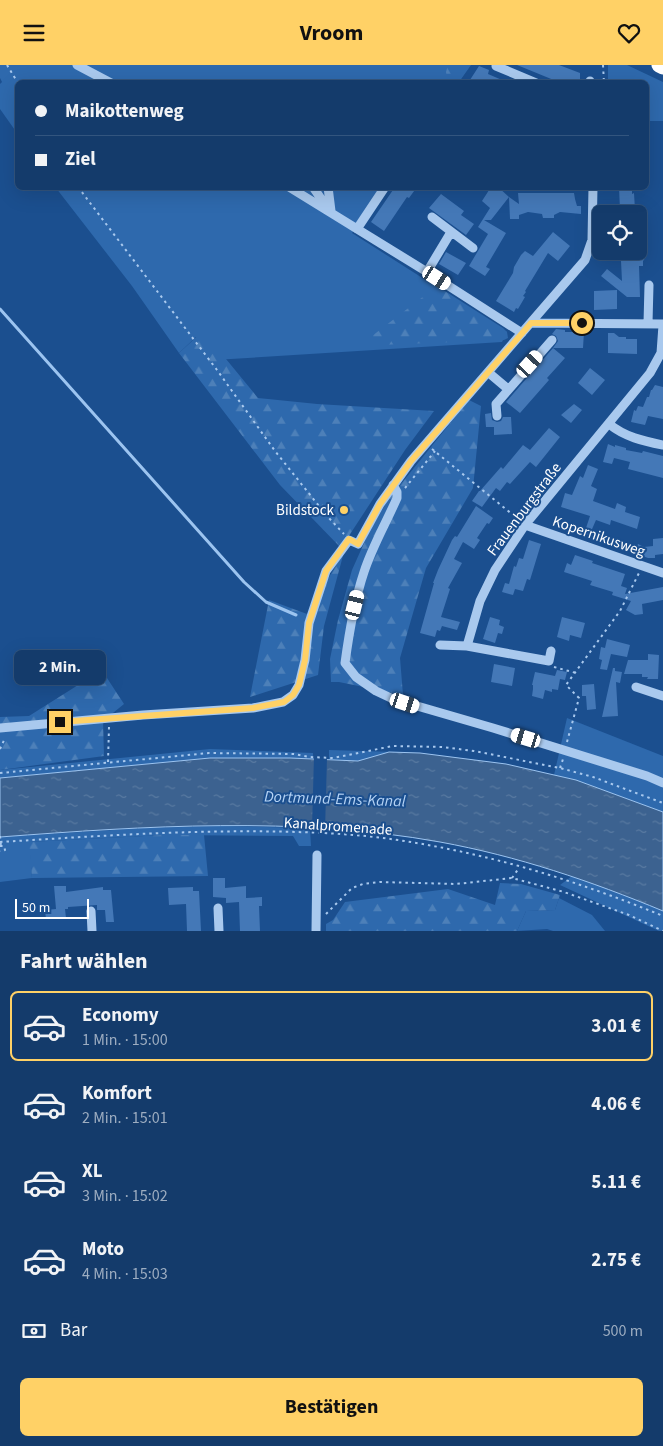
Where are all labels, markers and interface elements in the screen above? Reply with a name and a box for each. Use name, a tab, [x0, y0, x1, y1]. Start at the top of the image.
text: Vroom	[300, 17, 363, 49]
icon: menu	[20, 19, 48, 47]
icon: heart	[615, 19, 643, 47]
text: Maikottenweg	[65, 98, 184, 125]
text: Ziel	[65, 146, 96, 173]
map controls	[592, 205, 647, 260]
button: locate	[592, 205, 647, 260]
car	[420, 264, 453, 292]
route start	[571, 312, 593, 334]
car	[514, 348, 545, 380]
street label: Frauenburgstraße	[482, 458, 566, 560]
place label: Bildstock	[276, 500, 335, 521]
marker: Bildstock	[338, 504, 350, 516]
street label: Kopernikusweg	[550, 511, 648, 562]
car	[344, 589, 365, 621]
callout: 2 Min.	[14, 649, 106, 685]
text: 2 Min.	[39, 656, 81, 678]
car	[388, 691, 421, 715]
route end	[49, 711, 71, 733]
car	[509, 726, 542, 750]
water label: Dortmund-Ems-Kanal	[264, 786, 406, 812]
street label: Kanalpromenade	[283, 812, 393, 841]
scale bar	[15, 896, 89, 919]
text: 50 m	[22, 898, 50, 918]
text: Fahrt wählen	[20, 945, 148, 977]
text: Economy	[82, 1002, 159, 1029]
icon: car	[22, 1004, 67, 1049]
text: 3.01 €	[591, 1013, 641, 1040]
text: 1 Min. · 15:00	[82, 1029, 168, 1051]
text: Komfort	[82, 1080, 152, 1107]
icon: car	[22, 1082, 67, 1127]
text: 4.06 €	[591, 1091, 641, 1118]
text: 2 Min. · 15:01	[82, 1107, 168, 1129]
text: XL	[82, 1158, 103, 1185]
icon: car	[22, 1160, 67, 1205]
text: 5.11 €	[591, 1169, 641, 1196]
text: 3 Min. · 15:02	[82, 1185, 168, 1207]
text: Moto	[82, 1236, 124, 1263]
icon: car	[22, 1238, 67, 1283]
text: 2.75 €	[591, 1247, 641, 1274]
text: 4 Min. · 15:03	[82, 1263, 168, 1285]
icon: cash	[20, 1317, 48, 1345]
text: Bar	[60, 1317, 87, 1344]
text: 500 m	[603, 1320, 643, 1342]
button: Bestätigen	[20, 1378, 643, 1436]

